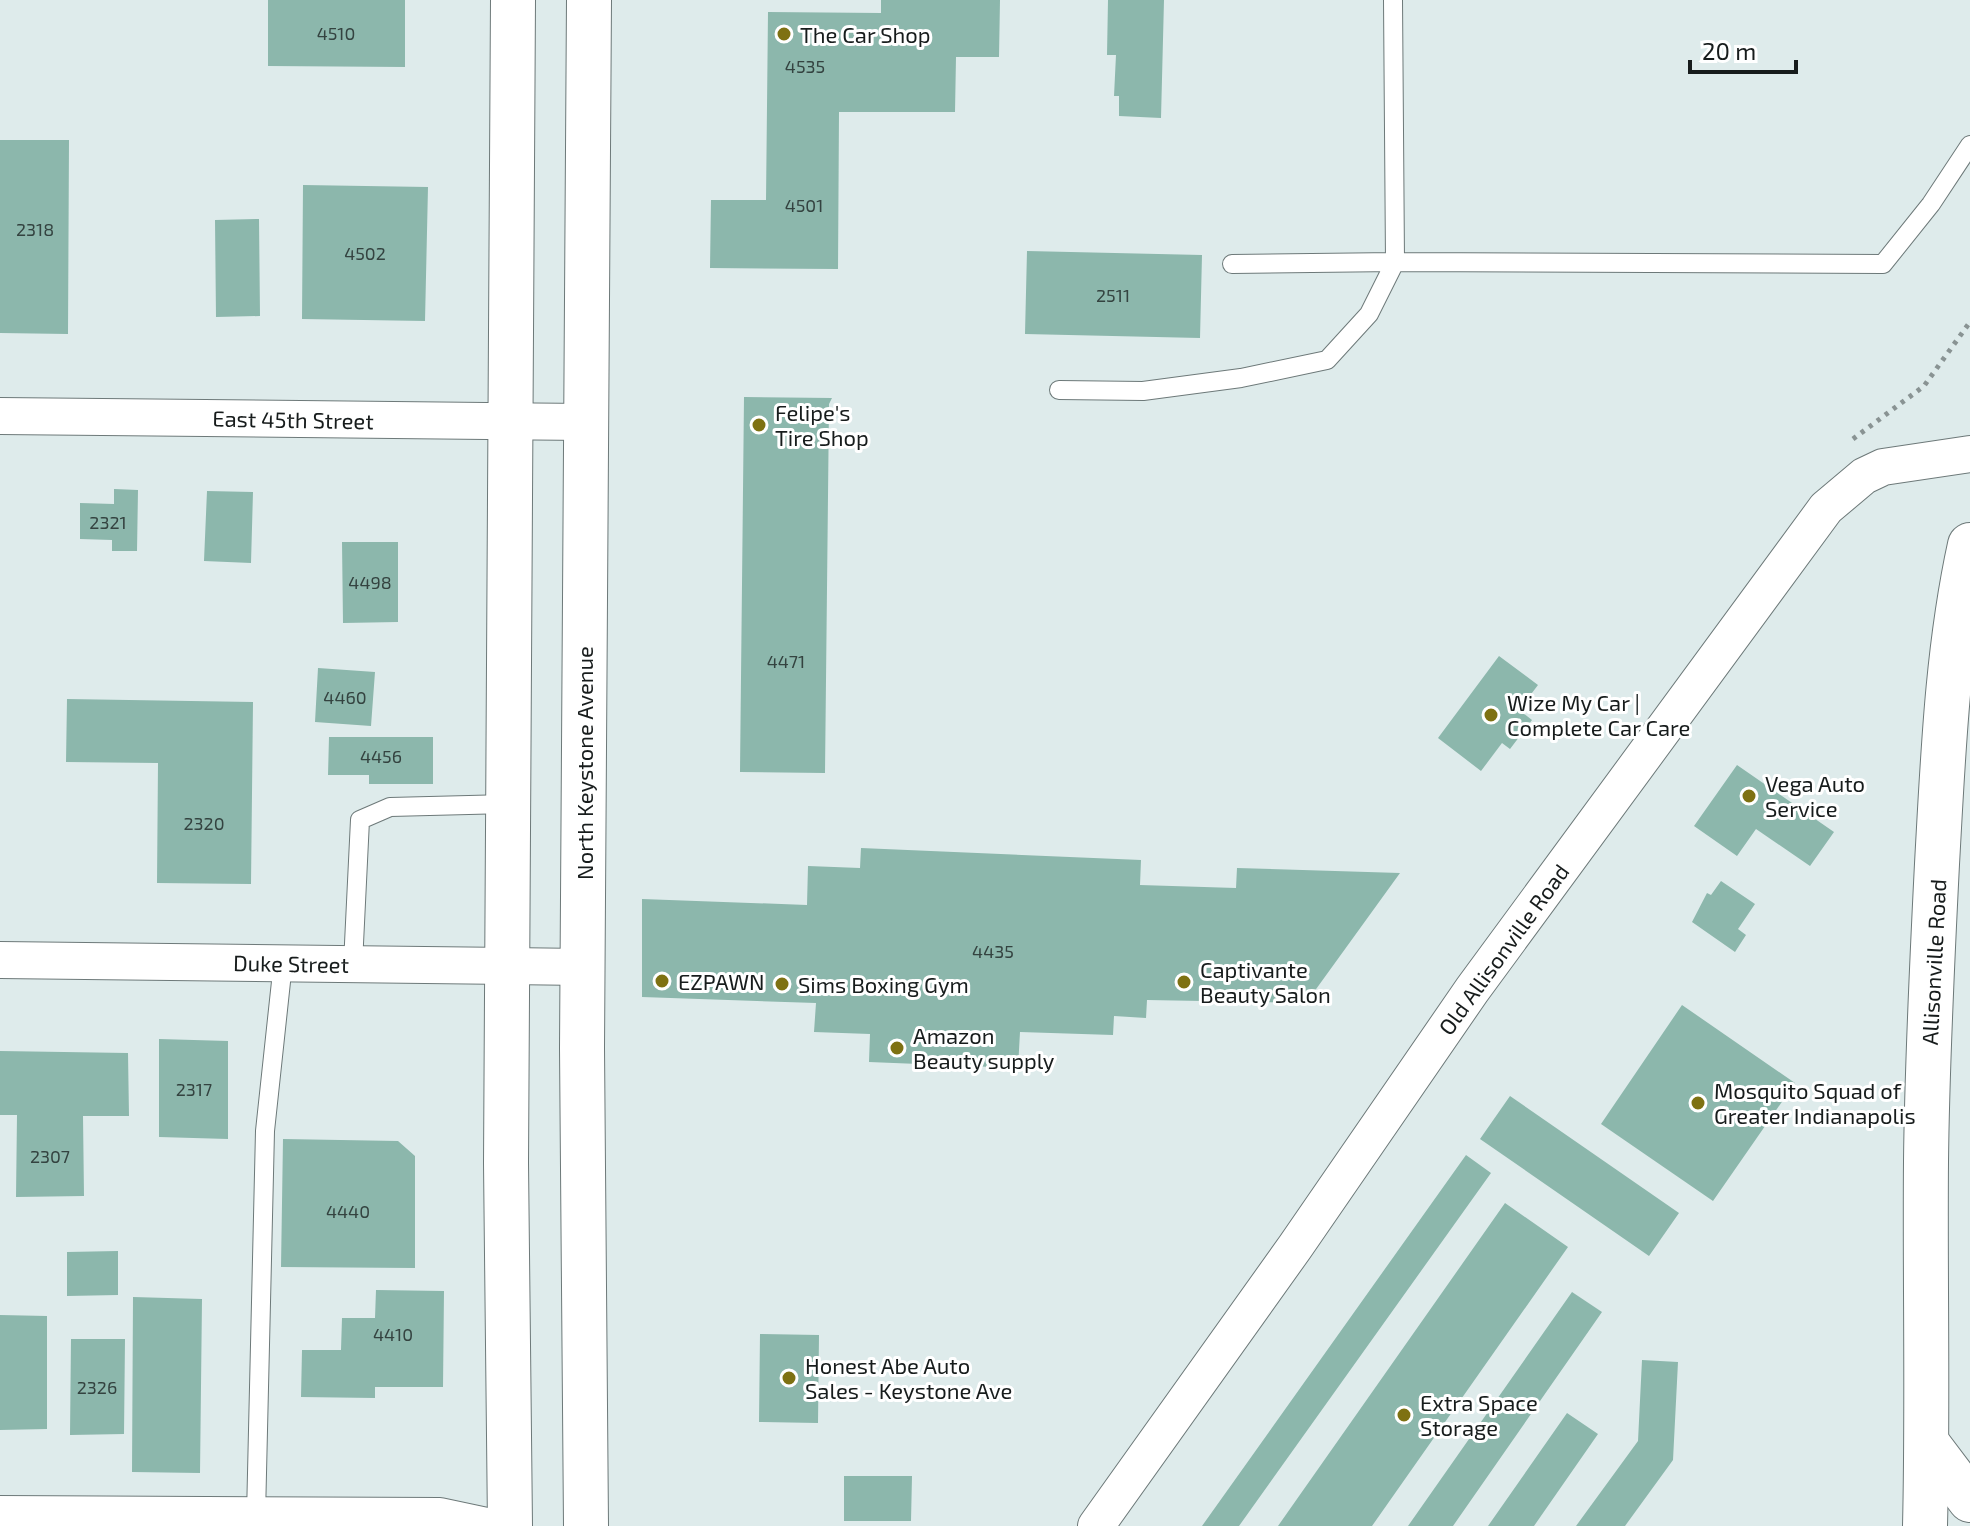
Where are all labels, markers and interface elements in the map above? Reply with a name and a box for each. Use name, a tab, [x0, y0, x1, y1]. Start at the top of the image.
place label: The Car Shop	[800, 21, 931, 47]
house number: 4510	[317, 22, 355, 44]
scale bar	[1690, 24, 1796, 74]
marker: The Car Shop	[775, 25, 793, 43]
text: 20 m	[1702, 36, 1756, 65]
house number: 4535	[785, 55, 825, 77]
house number: 4501	[785, 194, 823, 216]
house number: 2318	[16, 218, 54, 240]
house number: 4502	[344, 242, 386, 264]
house number: 2511	[1096, 284, 1130, 306]
place label: Felipe's Tire Shop	[775, 399, 869, 450]
street label: East 45th Street	[212, 405, 374, 433]
marker: Felipe's Tire Shop	[750, 416, 768, 434]
house number: 2321	[89, 511, 127, 533]
house number: 4498	[348, 571, 392, 593]
street label: North Keystone Avenue	[571, 646, 597, 880]
house number: 4471	[767, 650, 805, 672]
house number: 4460	[323, 686, 367, 708]
place label: Wize My Car | Complete Car Care	[1507, 689, 1690, 740]
marker: Wize My Car | Complete Car Care	[1482, 706, 1500, 724]
house number: 4456	[360, 745, 402, 767]
place label: Vega Auto Service	[1765, 770, 1865, 821]
marker: Vega Auto Service	[1740, 787, 1758, 805]
house number: 2320	[183, 812, 225, 834]
street label: Old Allisonville Road	[1432, 859, 1574, 1039]
street label: Allisonville Road	[1916, 878, 1950, 1046]
house number: 4435	[972, 940, 1014, 962]
street label: Duke Street	[233, 949, 349, 977]
place label: Captivante Beauty Salon	[1200, 956, 1331, 1007]
place label: EZPAWN	[678, 968, 765, 994]
place label: Sims Boxing Gym	[798, 971, 969, 997]
marker: EZPAWN	[653, 972, 671, 990]
marker: Captivante Beauty Salon	[1175, 973, 1193, 991]
marker: Sims Boxing Gym	[773, 975, 791, 993]
place label: Amazon Beauty supply	[913, 1022, 1055, 1073]
marker: Amazon Beauty supply	[888, 1039, 906, 1057]
place label: Mosquito Squad of Greater Indianapolis	[1714, 1077, 1916, 1128]
house number: 2317	[176, 1078, 212, 1100]
marker: Mosquito Squad of Greater Indianapolis	[1689, 1094, 1707, 1112]
house number: 2307	[30, 1145, 70, 1167]
house number: 4440	[326, 1200, 370, 1222]
house number: 4410	[373, 1323, 413, 1345]
place label: Honest Abe Auto Sales - Keystone Ave	[805, 1352, 1012, 1403]
marker: Honest Abe Auto Sales - Keystone Ave	[780, 1369, 798, 1387]
house number: 2326	[77, 1376, 117, 1398]
place label: Extra Space Storage	[1420, 1389, 1538, 1440]
marker: Extra Space Storage	[1395, 1406, 1413, 1424]

